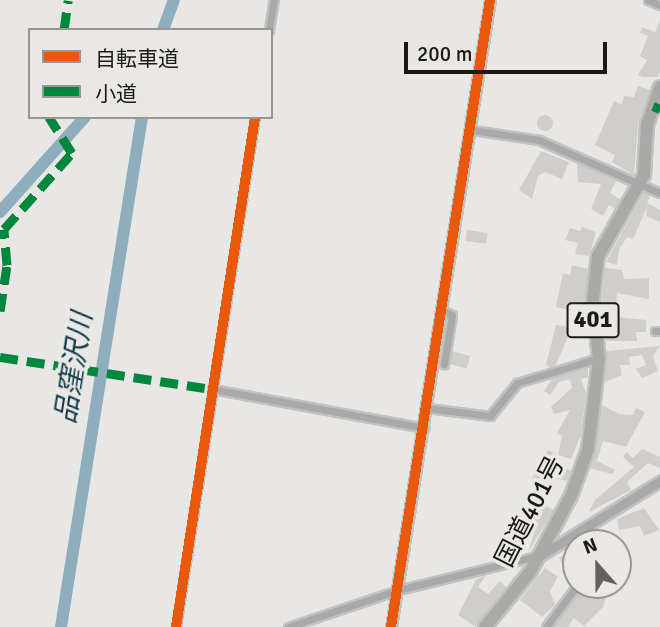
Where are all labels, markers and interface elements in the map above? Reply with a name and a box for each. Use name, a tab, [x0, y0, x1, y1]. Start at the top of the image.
legend	[28, 28, 273, 119]
scale bar	[408, 28, 611, 72]
text: 200 m	[417, 41, 472, 67]
text: 自転車道	[95, 46, 179, 72]
text: 小道	[95, 81, 137, 107]
road number: 401	[565, 300, 621, 340]
water label: 品窪沢川	[49, 310, 99, 426]
street label: 国道401号	[490, 451, 572, 573]
north arrow	[562, 529, 632, 599]
text: N	[580, 533, 601, 560]

